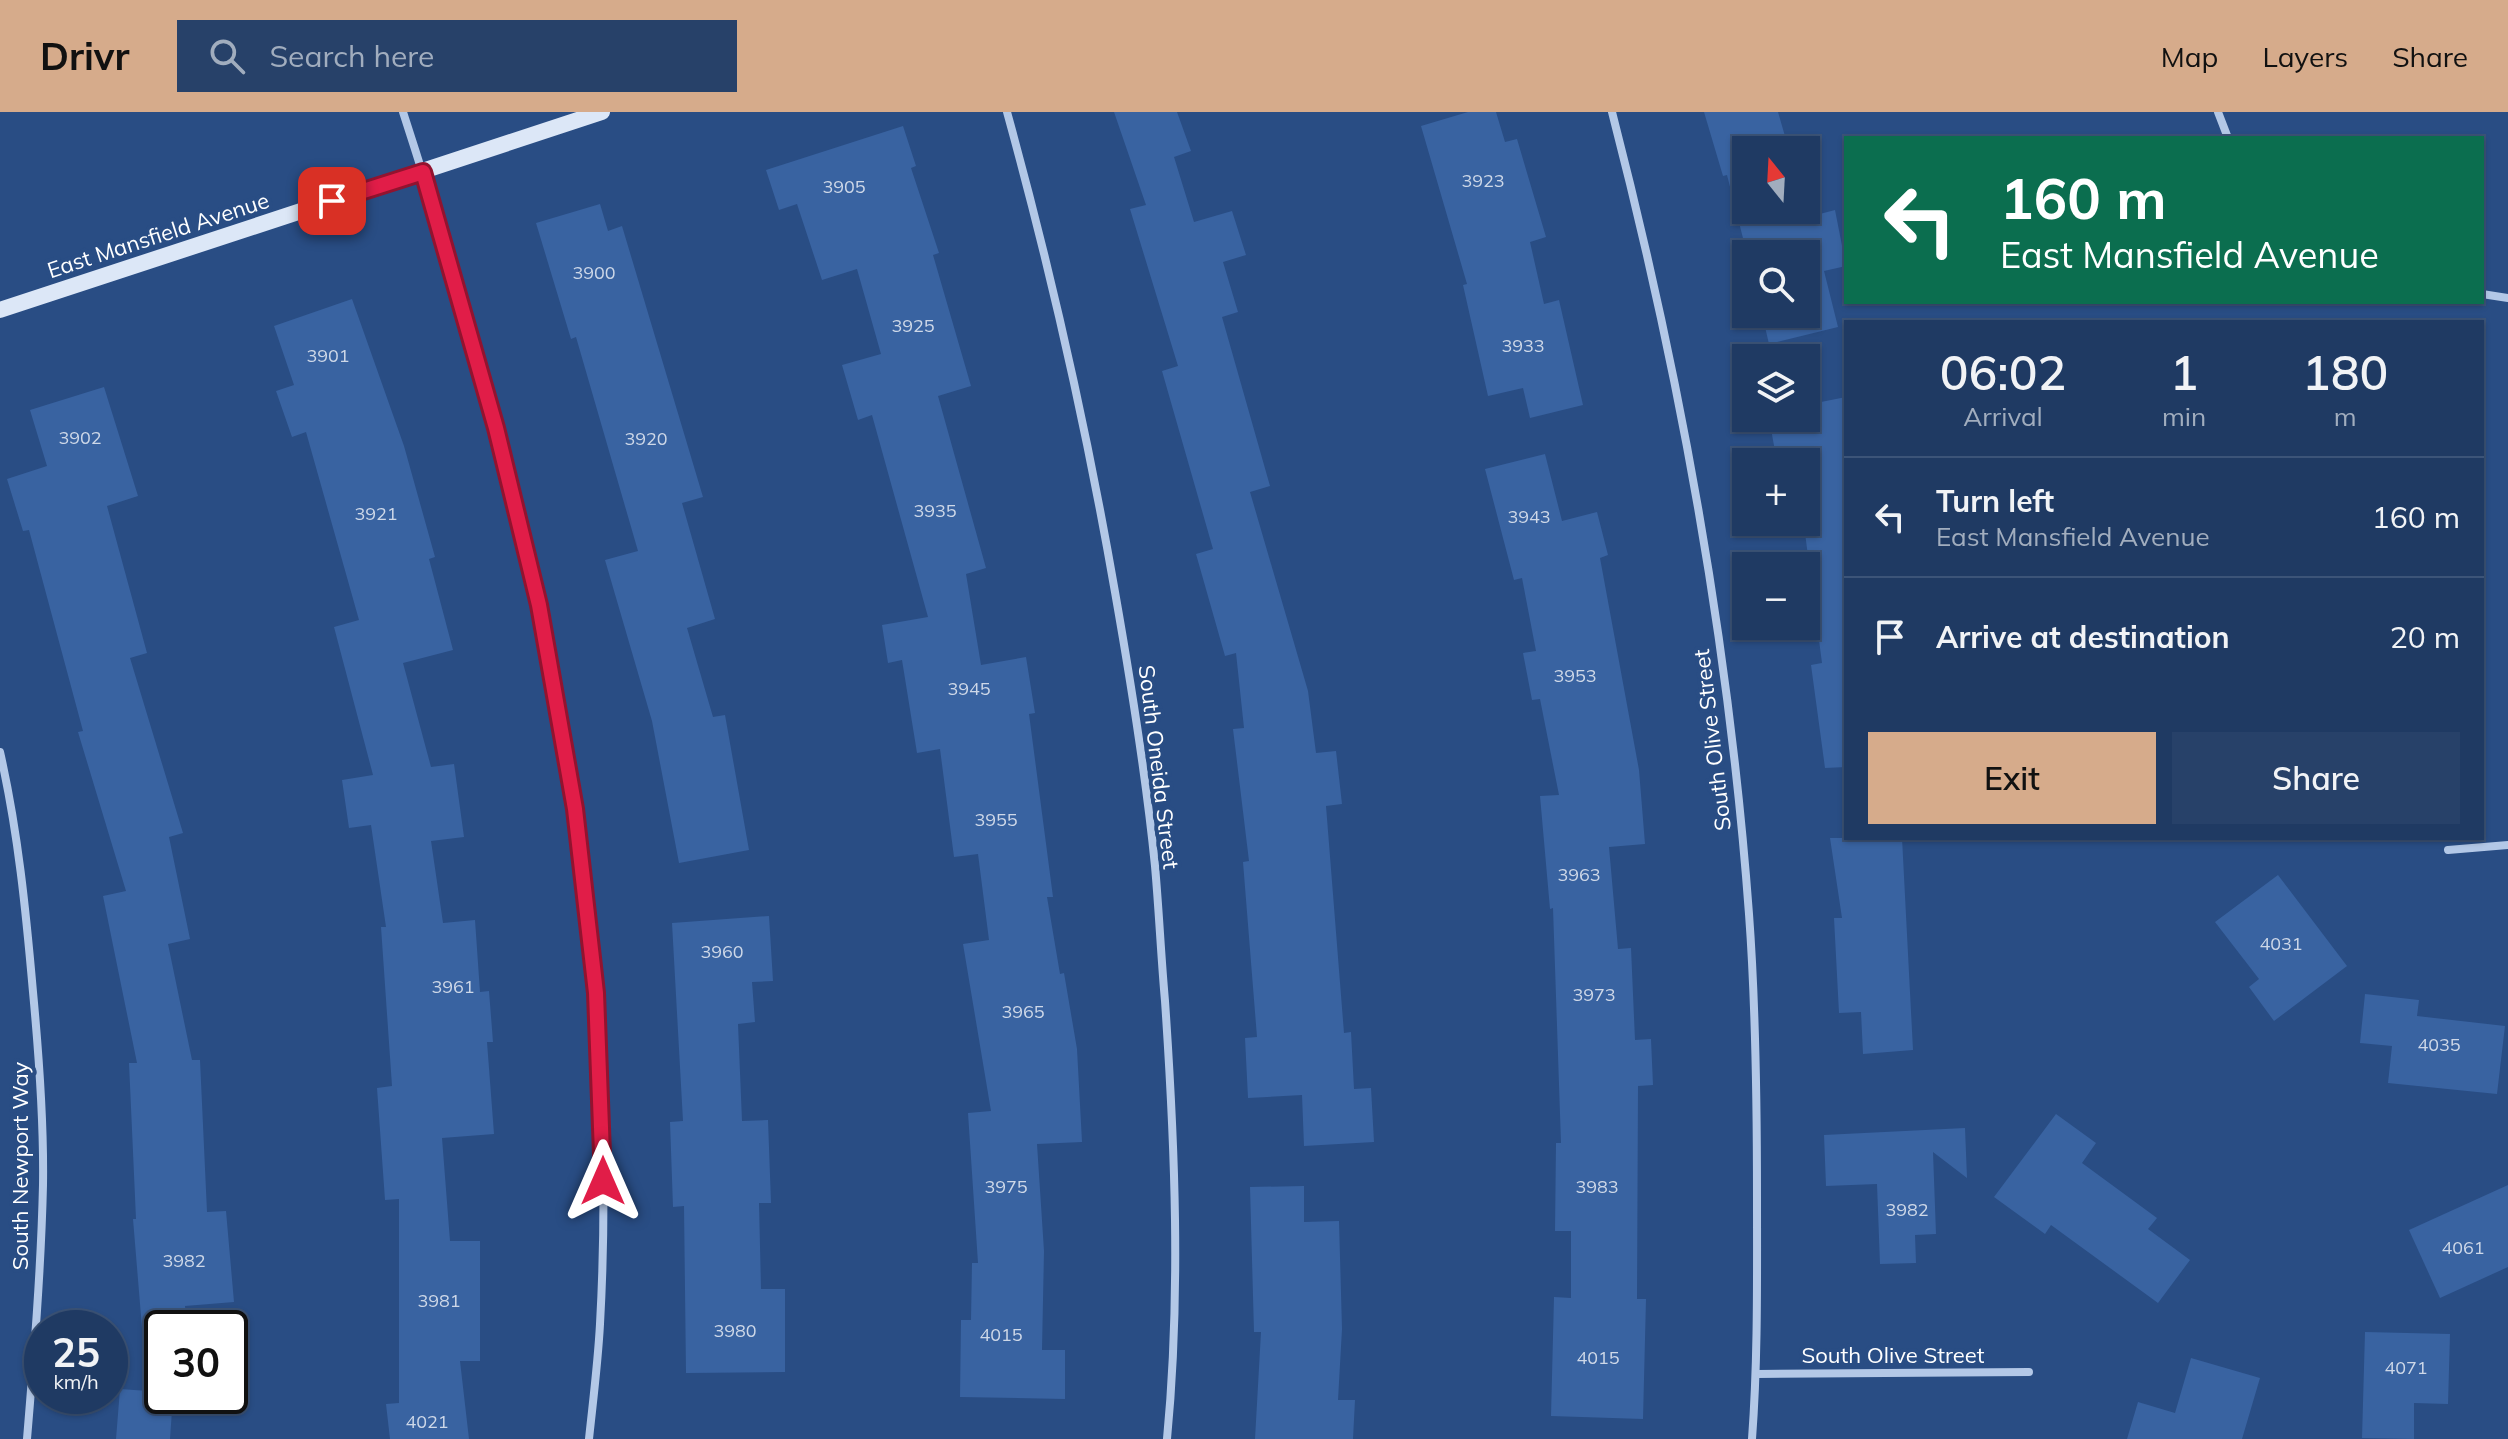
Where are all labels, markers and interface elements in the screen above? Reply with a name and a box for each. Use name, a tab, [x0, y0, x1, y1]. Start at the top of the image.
search box	[177, 20, 737, 92]
text: Drivr	[40, 32, 129, 80]
icon: search	[205, 34, 249, 78]
text: Search here	[269, 37, 434, 75]
text: Map	[2161, 39, 2218, 74]
text: Layers	[2262, 39, 2348, 74]
text: Share	[2392, 39, 2468, 74]
north arrow	[1732, 136, 1820, 224]
map controls	[1732, 136, 1820, 640]
text: 160 m	[2000, 163, 2167, 233]
pin	[298, 167, 366, 235]
icon: left	[1868, 168, 1972, 272]
house number: 3923	[1461, 169, 1505, 192]
house number: 3905	[822, 175, 866, 198]
icon: arrive	[310, 179, 354, 223]
street label: East Mansfield Avenue	[44, 186, 272, 284]
text: East Mansfield Avenue	[2000, 232, 2379, 277]
button: search	[1732, 240, 1820, 328]
house number: 3900	[572, 261, 616, 284]
house number: 3925	[891, 314, 935, 337]
house number: 3933	[1501, 334, 1545, 357]
text: 06:02	[1940, 342, 2066, 402]
text: 1	[2170, 342, 2198, 402]
text: 180	[2302, 342, 2388, 402]
house number: 3901	[306, 344, 350, 367]
button: layers	[1732, 344, 1820, 432]
text: Arrival	[1963, 400, 2043, 433]
text: min	[2162, 400, 2206, 433]
text: m	[2334, 400, 2357, 433]
house number: 3902	[58, 426, 102, 449]
house number: 3920	[624, 427, 668, 450]
button: +	[1732, 448, 1820, 536]
text: Turn left	[1936, 482, 2054, 520]
icon: left	[1868, 495, 1912, 539]
text: 160 m	[2372, 498, 2460, 536]
house number: 3935	[913, 499, 957, 522]
house number: 3921	[354, 502, 398, 525]
house number: 3943	[1507, 505, 1551, 528]
text: East Mansfield Avenue	[1936, 520, 2210, 553]
button: −	[1732, 552, 1820, 640]
icon: arrive	[1868, 615, 1912, 659]
text: Arrive at destination	[1936, 618, 2230, 656]
text: 20 m	[2390, 618, 2460, 656]
street label: South Olive Street	[1687, 647, 1737, 832]
street label: South Oneida Street	[1133, 663, 1185, 871]
house number: 3953	[1553, 664, 1597, 687]
house number: 3945	[947, 677, 991, 700]
button: Exit	[1868, 732, 2156, 824]
button: Share	[2172, 732, 2460, 824]
house number: 3955	[974, 808, 1018, 831]
house number: 3963	[1557, 863, 1601, 886]
house number: 4031	[2259, 932, 2303, 955]
house number: 3960	[700, 940, 744, 963]
house number: 3961	[431, 975, 475, 998]
house number: 3973	[1572, 983, 1616, 1006]
house number: 3965	[1001, 1000, 1045, 1023]
house number: 4035	[2417, 1033, 2461, 1056]
street label: South Newport Way	[6, 1061, 34, 1270]
position arrow	[561, 1139, 645, 1223]
house number: 3975	[984, 1175, 1028, 1198]
house number: 3983	[1575, 1175, 1619, 1198]
house number: 3982	[1885, 1198, 1929, 1221]
house number: 4061	[2441, 1236, 2485, 1259]
house number: 3982	[162, 1249, 206, 1272]
house number: 3981	[417, 1289, 461, 1312]
speed limit sign: 30	[144, 1310, 248, 1414]
house number: 3980	[713, 1319, 757, 1342]
house number: 4015	[979, 1323, 1023, 1346]
text: 25	[52, 1327, 100, 1377]
street label: South Olive Street	[1802, 1341, 1985, 1369]
house number: 4015	[1576, 1346, 1620, 1369]
house number: 4071	[2384, 1356, 2428, 1379]
text: km/h	[53, 1369, 99, 1394]
house number: 4021	[405, 1410, 449, 1433]

